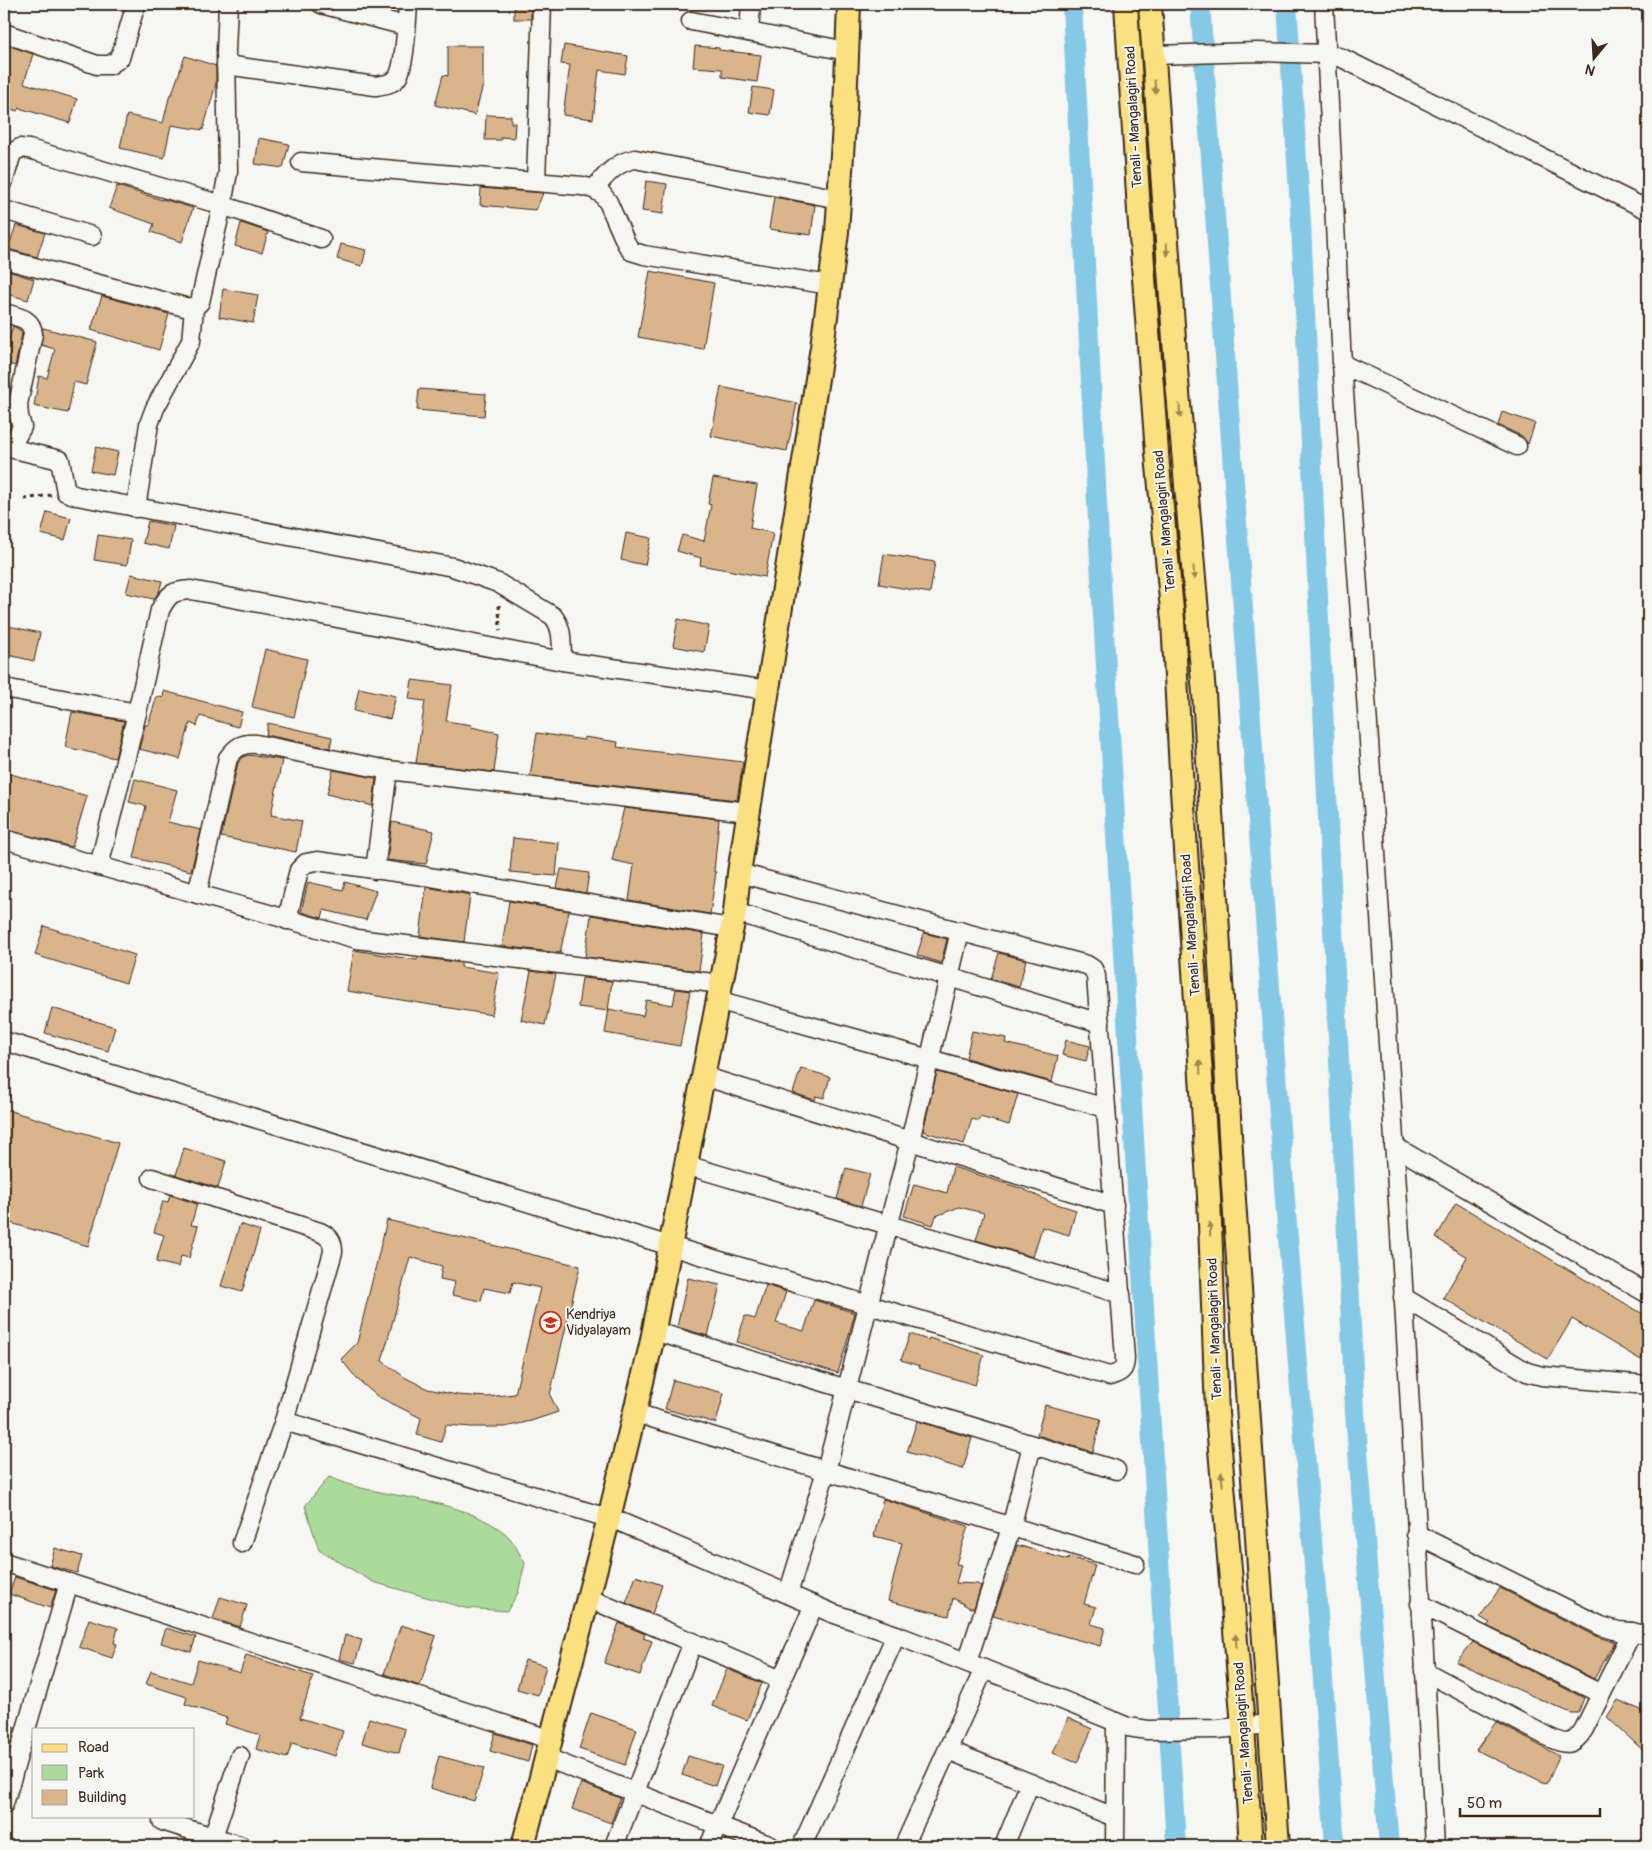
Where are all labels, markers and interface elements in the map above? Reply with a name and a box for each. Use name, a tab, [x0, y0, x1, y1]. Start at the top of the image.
north arrow	[1570, 32, 1620, 82]
street label: Tenali - Mangalagiri Road	[1121, 45, 1146, 189]
text: N	[1583, 60, 1597, 79]
one-way arrow	[1152, 80, 1160, 96]
one-way arrow	[1164, 242, 1172, 258]
one-way arrow	[1176, 404, 1184, 420]
street label: Tenali - Mangalagiri Road	[1150, 449, 1179, 593]
one-way arrow	[1190, 566, 1198, 582]
street label: Tenali - Mangalagiri Road	[1177, 853, 1204, 997]
one-way arrow	[1195, 1059, 1203, 1075]
one-way arrow	[1206, 1221, 1214, 1237]
street label: Tenali - Mangalagiri Road	[1204, 1257, 1225, 1400]
place label: Kendriya Vidyalayam	[566, 1306, 631, 1339]
school or university icon: Kendriya Vidyalayam	[538, 1310, 562, 1334]
one-way arrow	[1218, 1470, 1226, 1486]
one-way arrow	[1232, 1632, 1240, 1648]
street label: Tenali - Mangalagiri Road	[1230, 1661, 1257, 1805]
legend	[32, 1728, 195, 1818]
text: Road	[78, 1738, 109, 1757]
text: Park	[78, 1764, 105, 1783]
scale bar	[1460, 1785, 1600, 1817]
text: Building	[78, 1788, 126, 1807]
text: 50 m	[1467, 1794, 1502, 1813]

